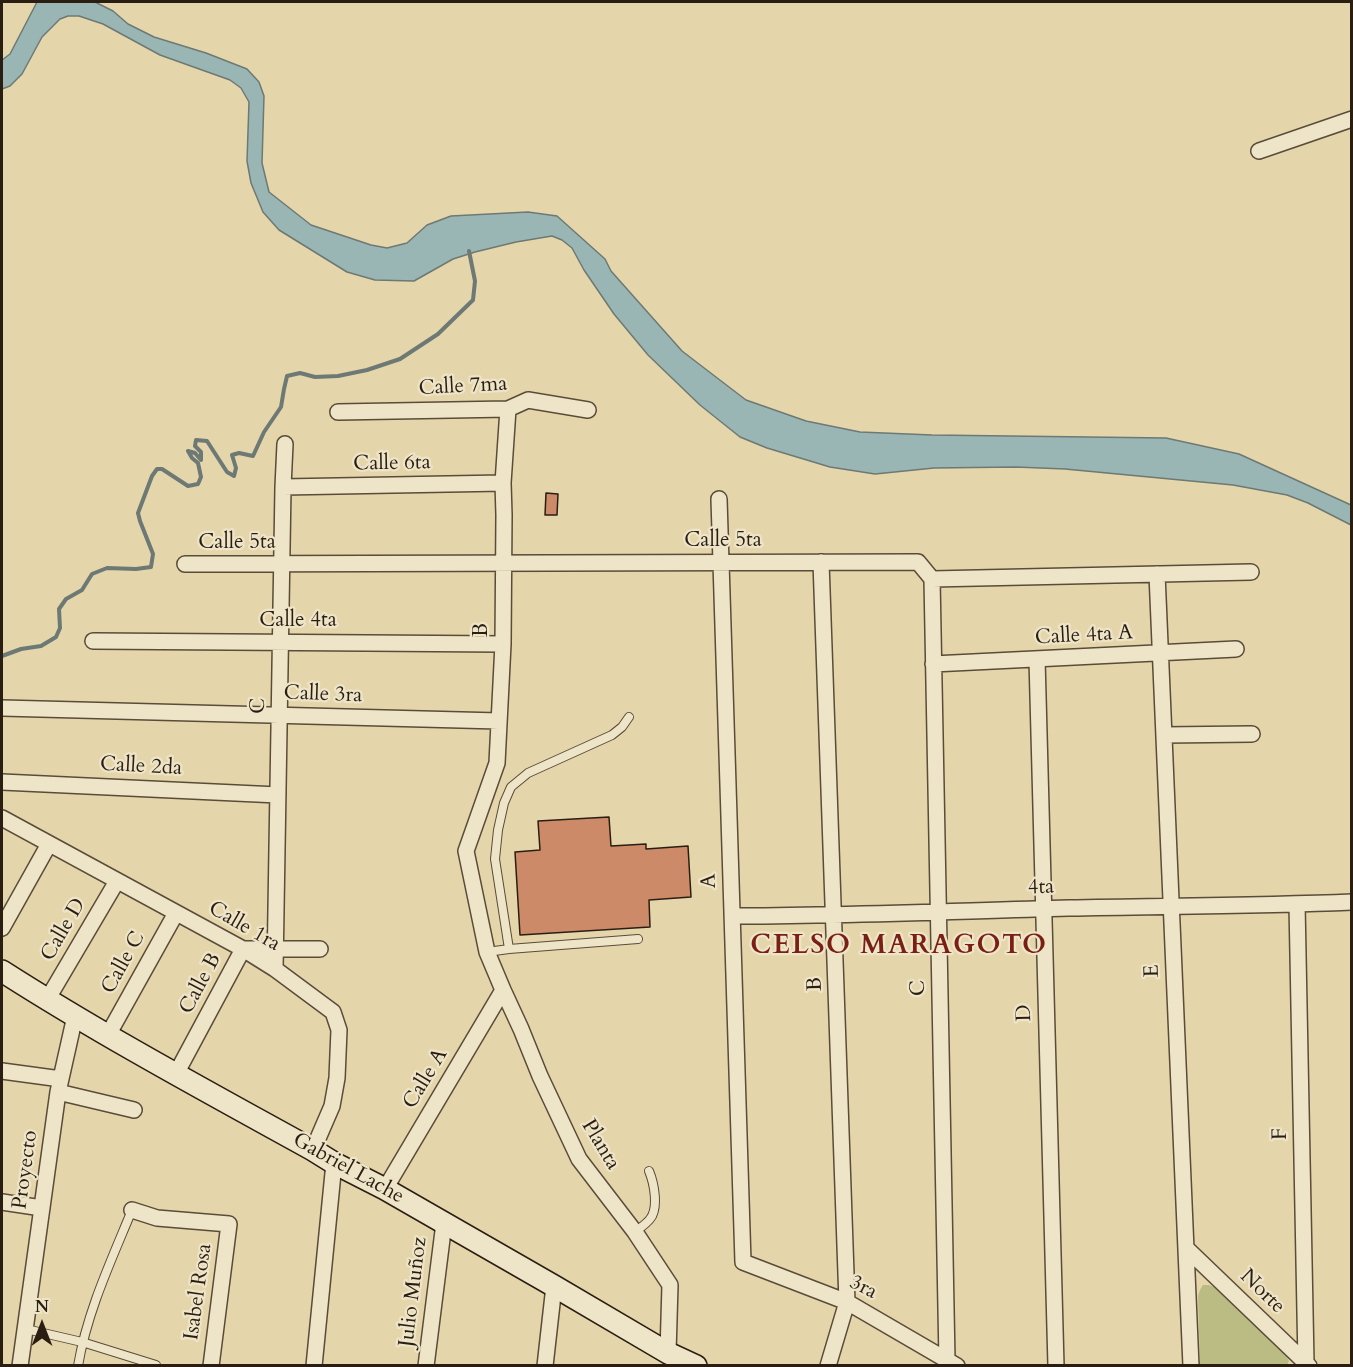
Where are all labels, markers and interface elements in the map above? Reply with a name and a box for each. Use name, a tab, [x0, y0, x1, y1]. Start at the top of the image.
street label: Calle 7ma	[418, 372, 508, 402]
street label: Calle 6ta	[353, 451, 431, 477]
street label: Calle 5ta	[684, 528, 762, 554]
street label: Calle 5ta	[198, 530, 276, 556]
street label: Calle 4ta	[259, 608, 337, 634]
street label: Calle 4ta A	[1034, 621, 1134, 651]
street label: B	[469, 623, 495, 637]
street label: Calle 3ra	[283, 681, 363, 709]
street label: C	[246, 698, 272, 714]
street label: Calle 2da	[99, 752, 183, 782]
street label: A	[697, 873, 723, 889]
street label: 4ta	[1027, 875, 1055, 901]
street label: Calle D	[36, 894, 92, 966]
street label: Calle 1ra	[204, 896, 284, 958]
street label: Calle C	[97, 928, 151, 998]
district label: CELSO MARAGOTO	[750, 931, 1048, 963]
street label: Calle B	[175, 949, 227, 1019]
street label: E	[1140, 964, 1166, 978]
street label: B	[803, 976, 829, 992]
street label: C	[906, 980, 932, 996]
street label: D	[1012, 1004, 1038, 1022]
street label: Calle A	[398, 1044, 454, 1114]
street label: Planta	[575, 1115, 625, 1175]
street label: Gabriel Lache	[288, 1128, 408, 1210]
street label: F	[1268, 1128, 1294, 1140]
street label: Proyecto	[8, 1129, 44, 1211]
street label: Julio Muñoz	[395, 1235, 433, 1349]
street label: Isabel Rosa	[180, 1242, 218, 1342]
street label: Norte	[1234, 1264, 1290, 1320]
street label: 3ra	[845, 1271, 881, 1305]
north arrow	[12, 1295, 72, 1355]
text: N	[35, 1296, 49, 1318]

